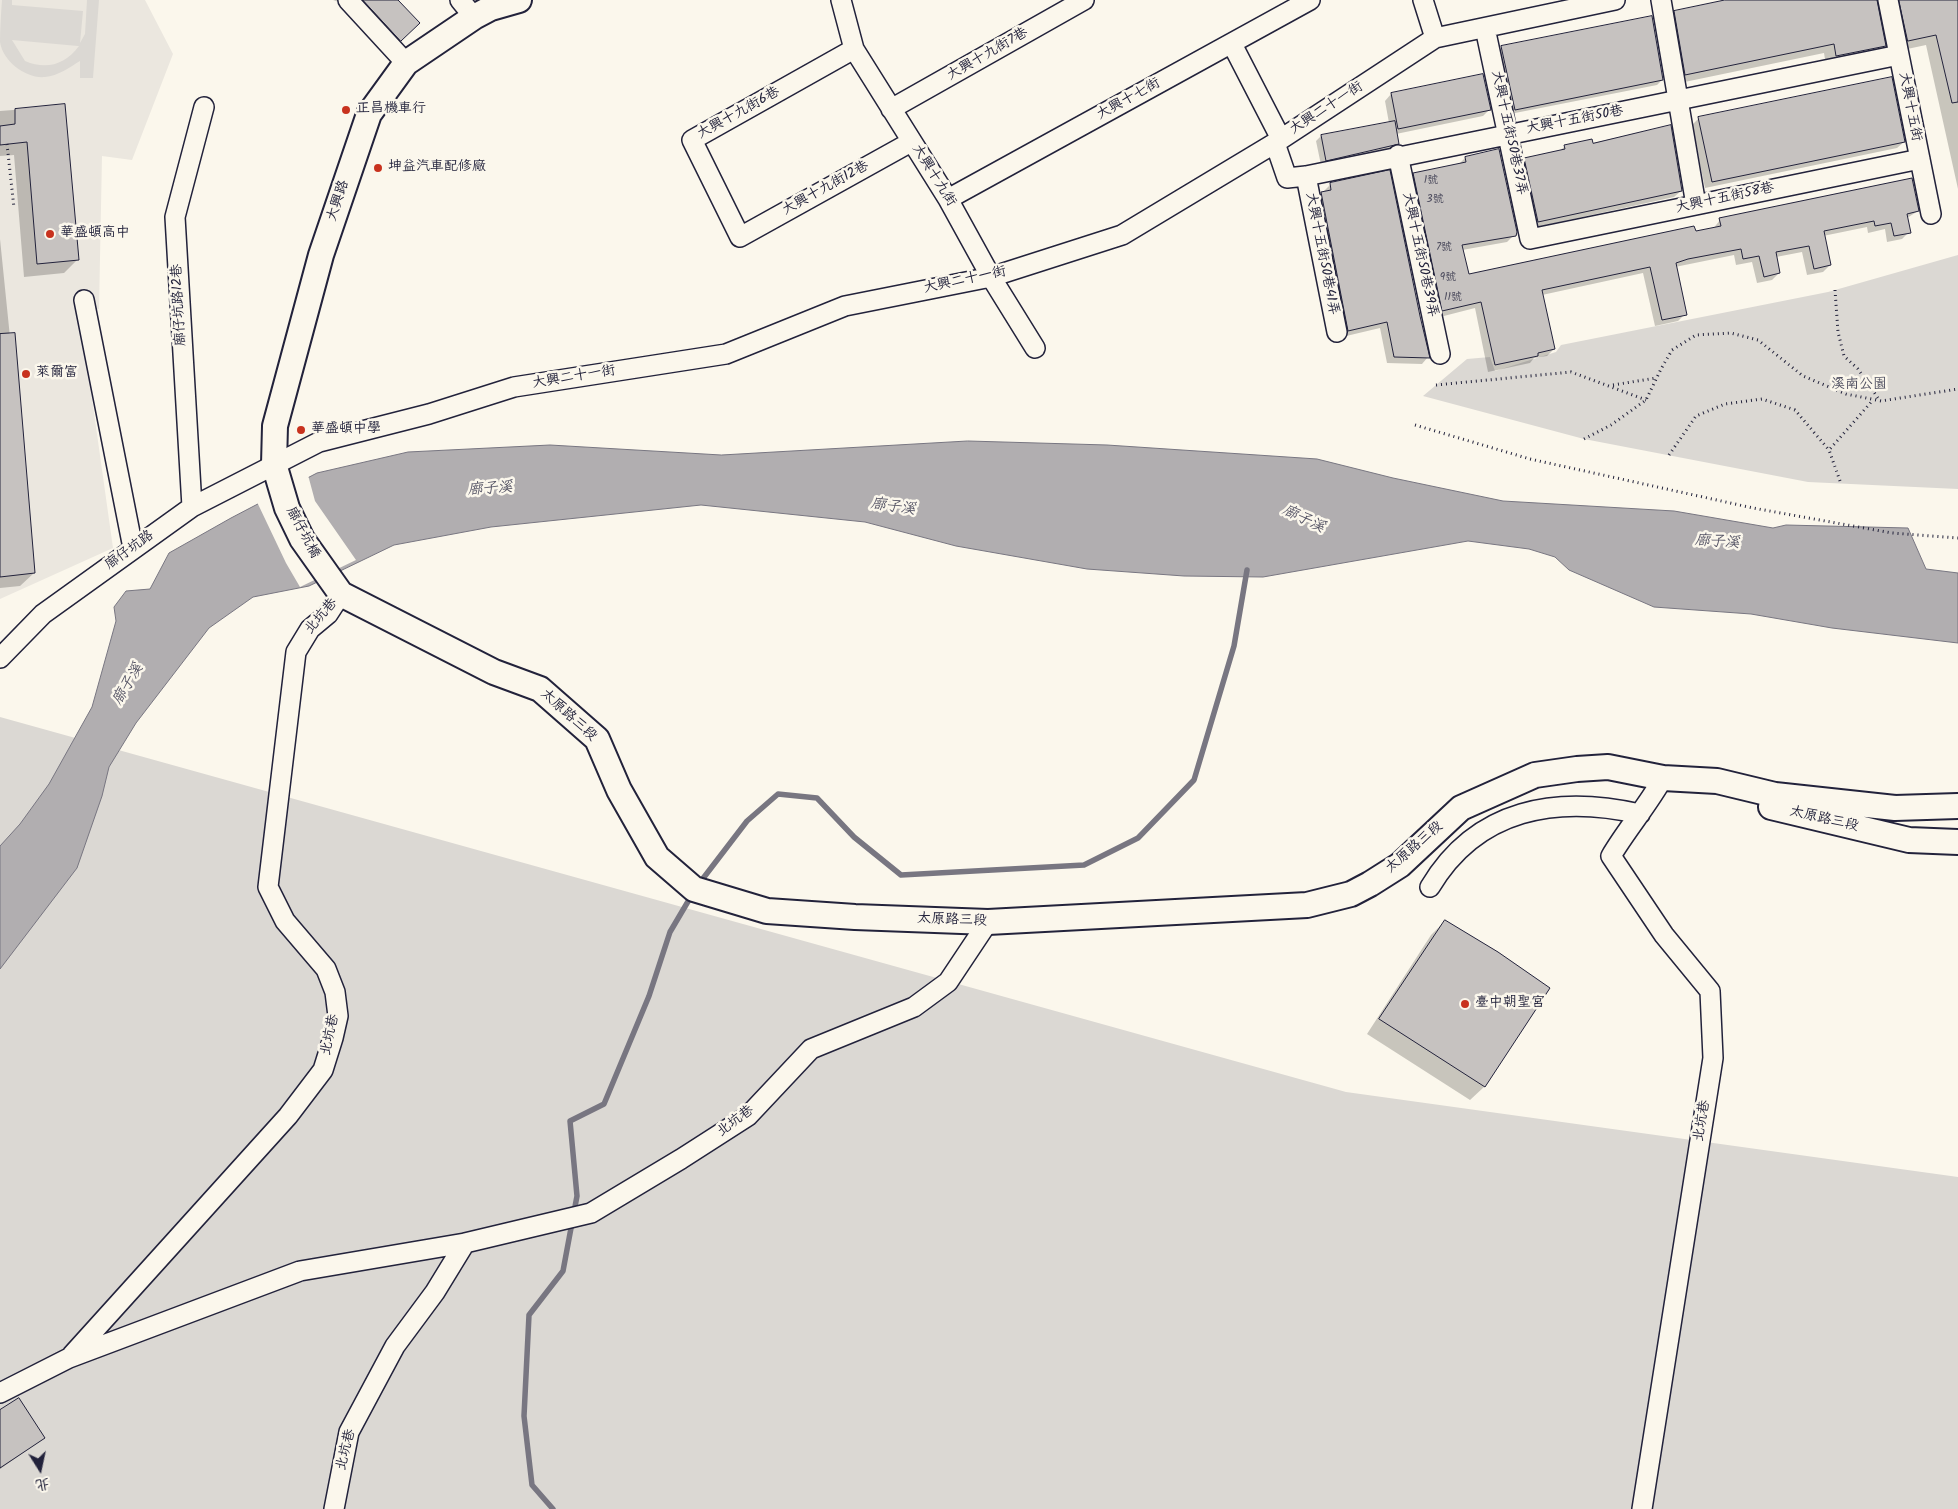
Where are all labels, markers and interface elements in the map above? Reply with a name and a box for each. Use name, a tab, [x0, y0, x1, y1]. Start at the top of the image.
street label: 大興十九街7巷	[945, 25, 1031, 85]
street label: 大興十五街50巷37弄	[1487, 69, 1529, 197]
street label: 大興十五街	[1894, 71, 1924, 143]
street label: 大興十七街	[1094, 76, 1164, 124]
street label: 大興二十一街	[1287, 79, 1367, 139]
street label: 大興十九街6巷	[695, 84, 783, 144]
place label: 正昌機車行	[356, 102, 426, 118]
street label: 大興十五街50巷	[1525, 103, 1625, 139]
marker: 正昌機車行	[340, 104, 352, 116]
street label: 大興十九街	[907, 142, 959, 210]
street label: 大興十九街12巷	[780, 158, 872, 220]
place label: 坤益汽車配修廠	[388, 160, 486, 176]
marker: 坤益汽車配修廠	[372, 162, 384, 174]
house number: 1號	[1424, 174, 1438, 188]
street label: 大興路	[325, 178, 353, 224]
street label: 大興十五街58巷	[1674, 180, 1776, 218]
street label: 大興十五街50巷41弄	[1301, 191, 1341, 317]
street label: 大興十五街50巷39弄	[1398, 191, 1440, 319]
house number: 3號	[1426, 193, 1444, 207]
place label: 華盛頓高中	[60, 226, 130, 242]
marker: 華盛頓高中	[44, 228, 56, 240]
house number: 7號	[1436, 241, 1452, 255]
street label: 廍仔坑路12巷	[169, 263, 191, 347]
street label: 大興二十一街	[922, 264, 1008, 298]
house number: 9號	[1440, 271, 1456, 285]
house number: 11號	[1444, 291, 1462, 305]
street label: 大興二十一街	[531, 363, 617, 393]
place label: 萊爾富	[36, 366, 78, 382]
marker: 萊爾富	[20, 368, 32, 380]
park label: 溪南公園	[1831, 378, 1887, 394]
place label: 華盛頓中學	[311, 422, 381, 438]
marker: 華盛頓中學	[295, 424, 307, 436]
water label: 廍子溪	[467, 479, 513, 501]
water label: 廍子溪	[869, 496, 917, 520]
water label: 廍子溪	[1279, 502, 1327, 538]
street label: 廍仔坑橋	[281, 504, 323, 562]
street label: 廍仔坑路	[102, 528, 158, 574]
water label: 廍子溪	[1694, 532, 1740, 554]
street label: 北坑巷	[302, 596, 342, 638]
water label: 廍子溪	[110, 661, 148, 709]
street label: 太原路三段	[536, 686, 600, 746]
street label: 太原路三段	[1788, 804, 1860, 836]
street label: 太原路三段	[1383, 819, 1447, 877]
street label: 太原路三段	[917, 911, 987, 931]
place label: 臺中朝聖宮	[1475, 996, 1545, 1012]
marker: 臺中朝聖宮	[1459, 998, 1471, 1010]
street label: 北坑巷	[318, 1013, 344, 1057]
street label: 北坑巷	[1691, 1099, 1715, 1143]
street label: 北坑巷	[714, 1103, 758, 1141]
street label: 北坑巷	[334, 1428, 360, 1472]
north arrow	[15, 1444, 65, 1494]
text: 北	[34, 1472, 51, 1496]

